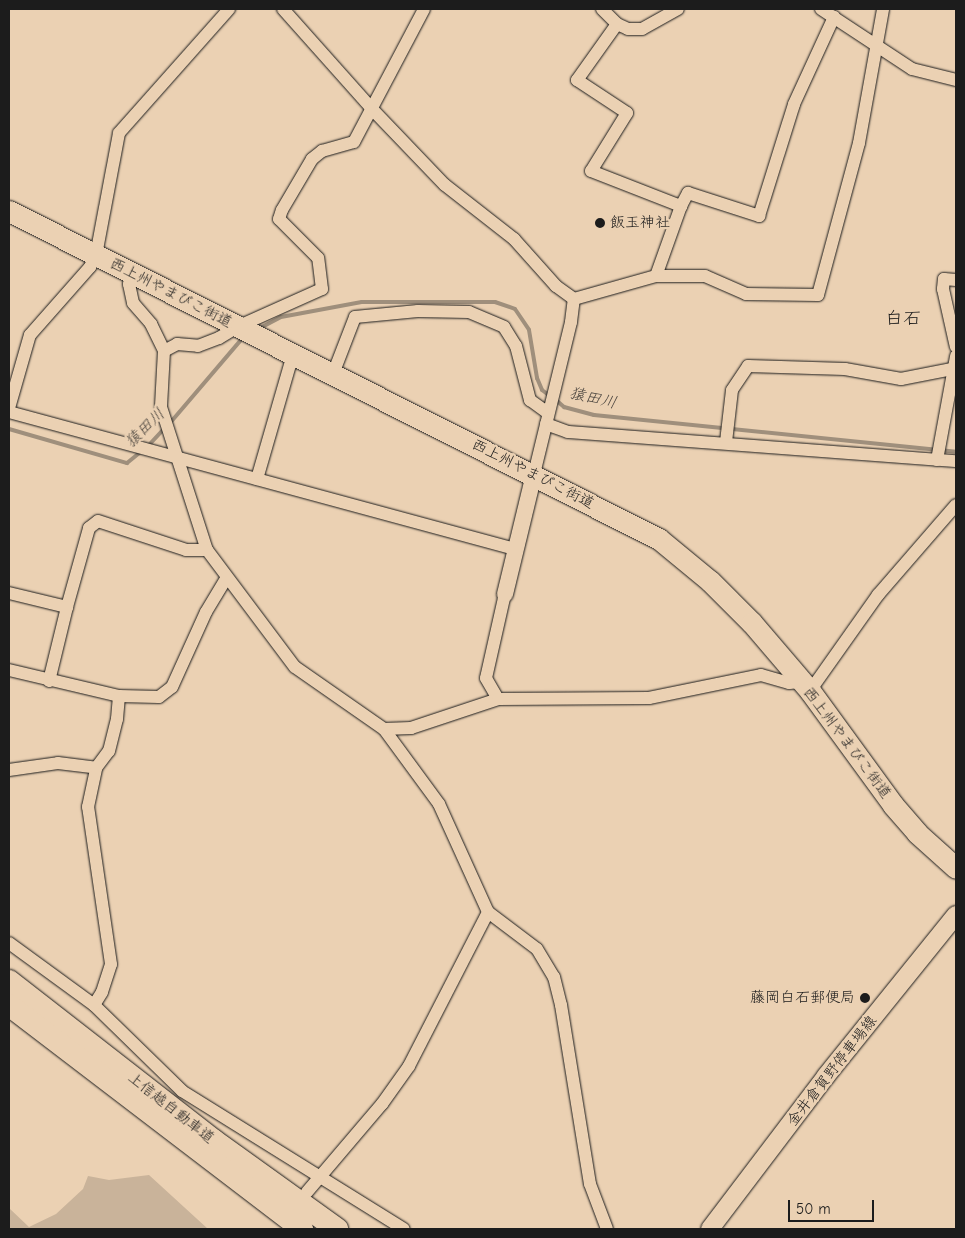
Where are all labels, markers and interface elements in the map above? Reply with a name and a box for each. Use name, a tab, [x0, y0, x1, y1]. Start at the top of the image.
place label: 飯玉神社	[610, 214, 670, 232]
marker: 飯玉神社	[594, 217, 606, 229]
street label: 西上州やまびこ街道	[107, 254, 235, 332]
district label: 白石	[885, 308, 921, 330]
water label: 猿田川	[567, 383, 619, 413]
water label: 猿田川	[121, 404, 169, 452]
street label: 西上州やまびこ街道	[469, 435, 597, 513]
street label: 西上州やまびこ街道	[799, 684, 895, 802]
place label: 藤岡白石郵便局	[750, 989, 855, 1007]
marker: 藤岡白石郵便局	[859, 992, 871, 1004]
street label: 金井倉賀野停車場線	[783, 1012, 881, 1130]
street label: 上信越自動車道	[124, 1069, 218, 1147]
scale bar	[790, 1190, 876, 1222]
text: 50 m	[796, 1200, 831, 1218]

